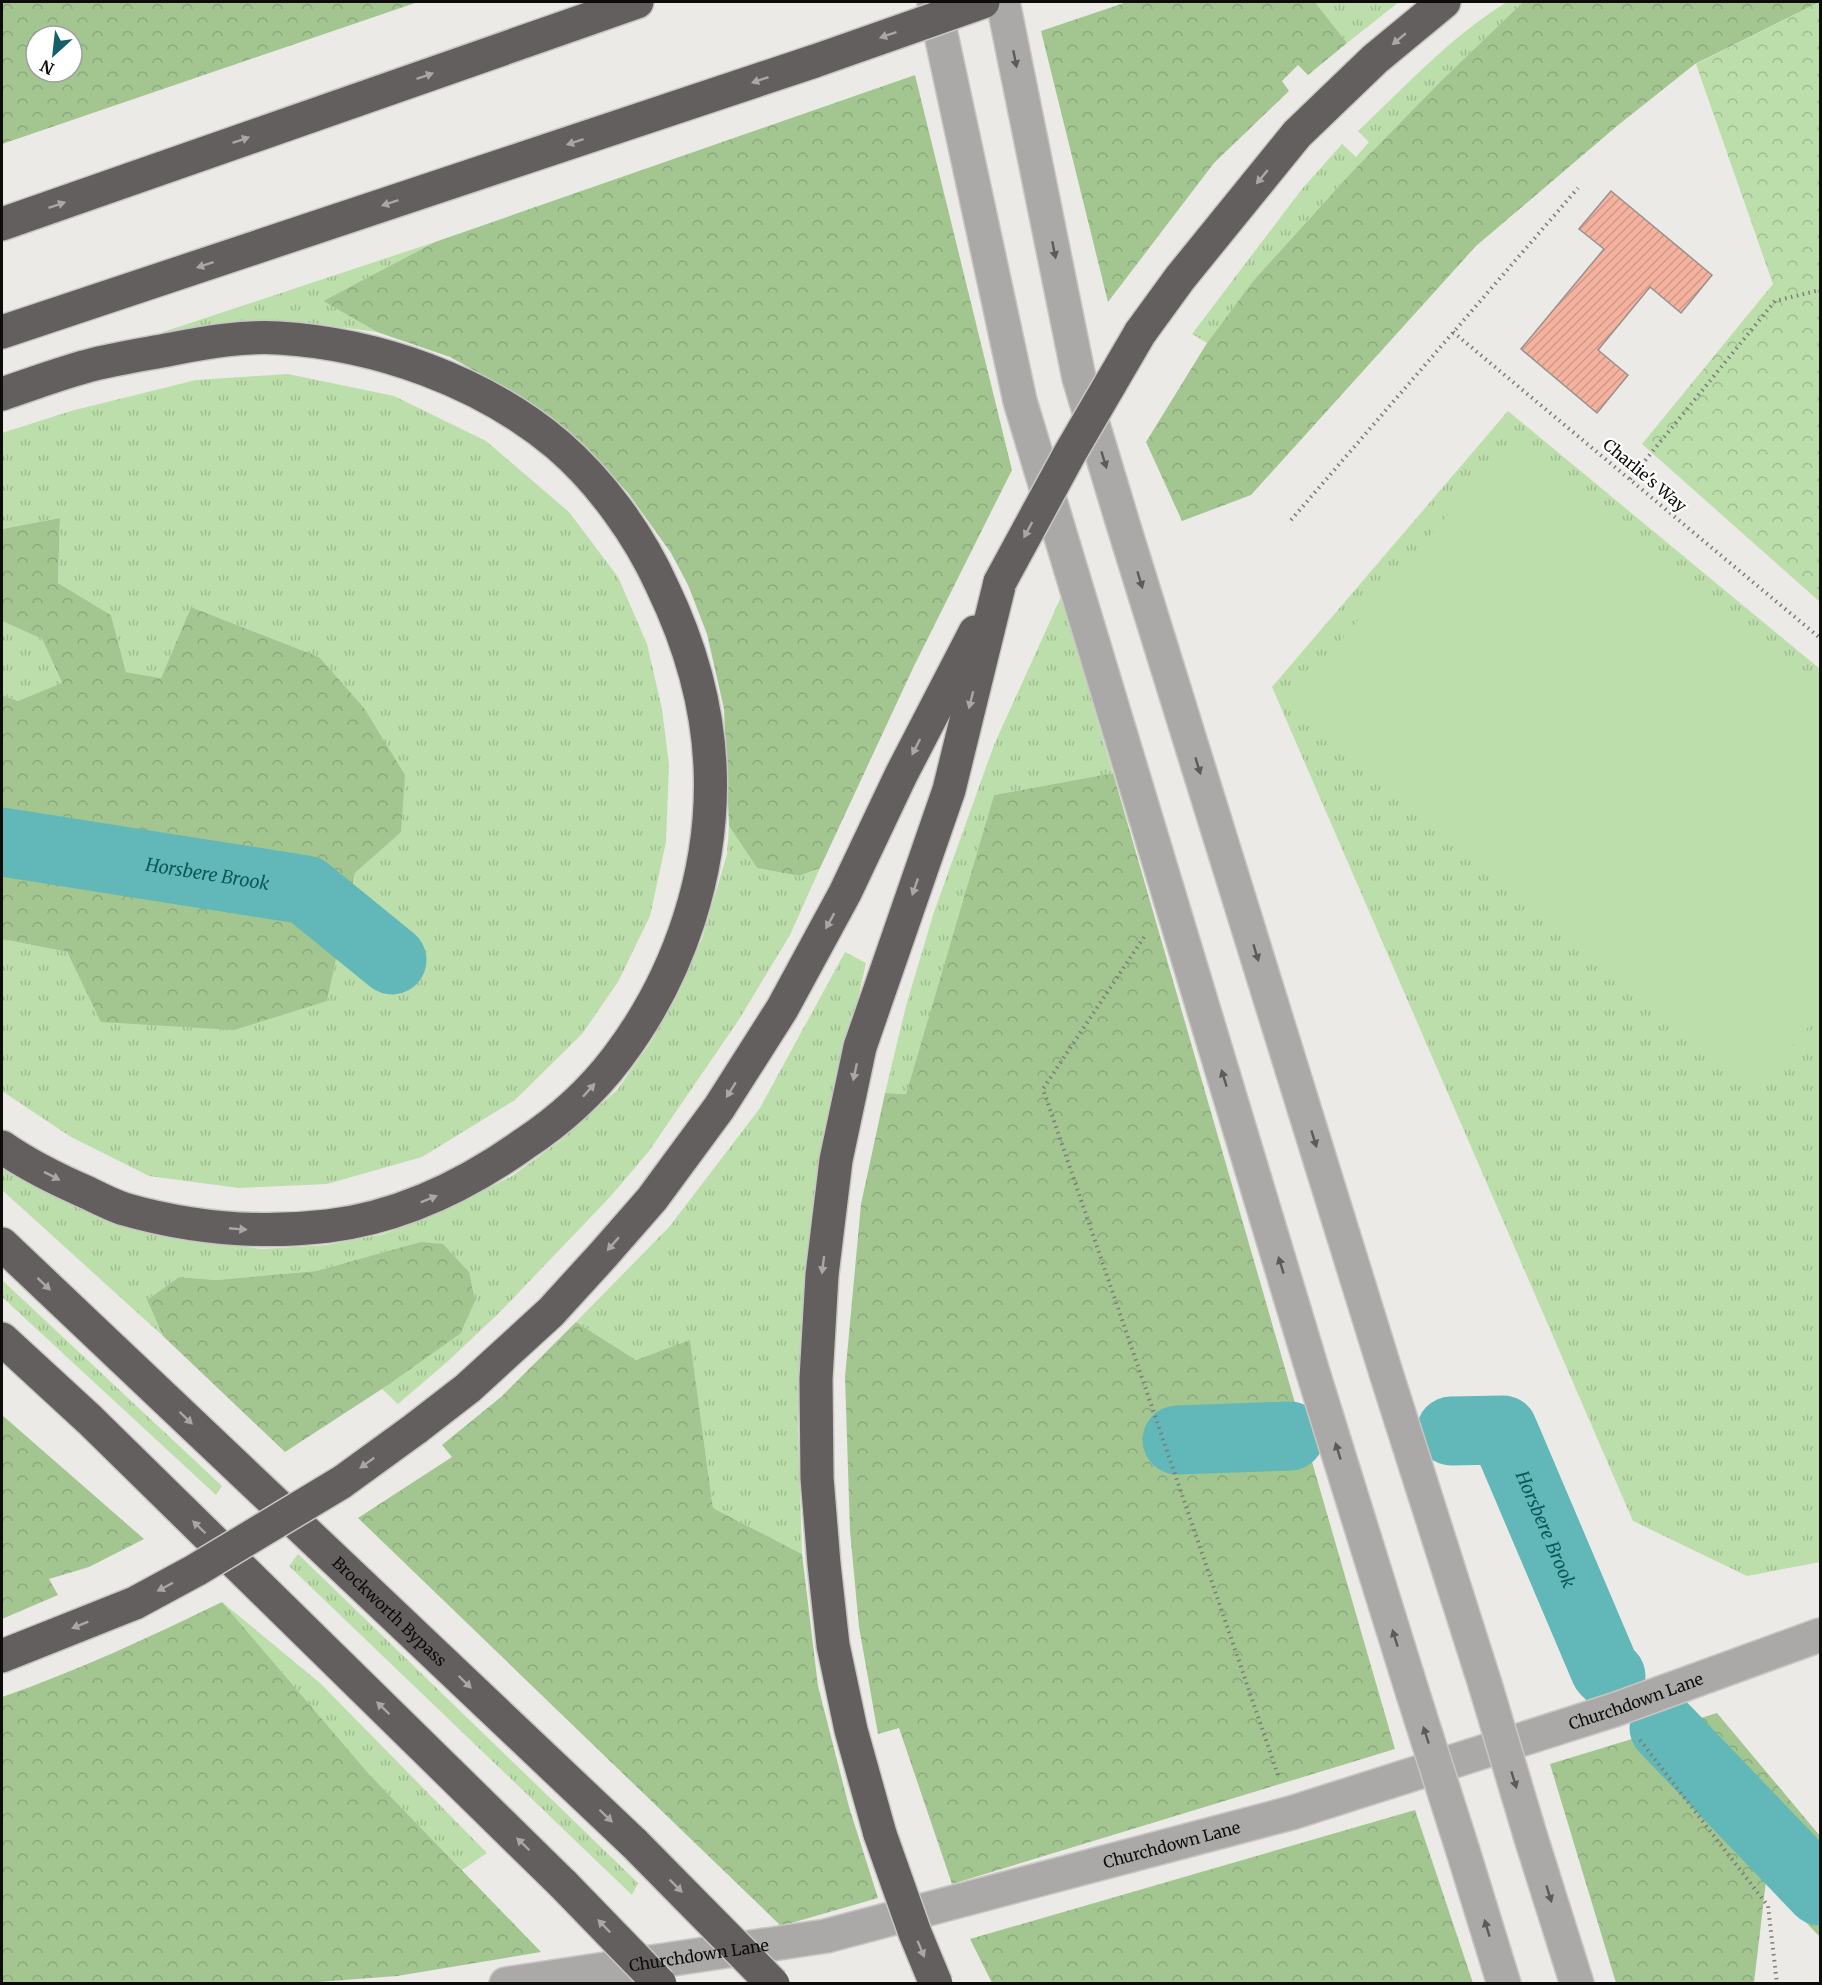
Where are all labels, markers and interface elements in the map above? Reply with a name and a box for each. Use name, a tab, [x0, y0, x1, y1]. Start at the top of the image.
north arrow	[24, 24, 84, 84]
one-way arrow	[879, 30, 897, 40]
one-way arrow	[1391, 32, 1407, 45]
one-way arrow	[1011, 50, 1020, 69]
text: N	[37, 55, 57, 79]
one-way arrow	[416, 70, 434, 80]
one-way arrow	[751, 75, 769, 85]
one-way arrow	[232, 135, 250, 145]
one-way arrow	[566, 137, 584, 147]
one-way arrow	[1255, 169, 1268, 185]
one-way arrow	[48, 199, 66, 209]
one-way arrow	[381, 199, 399, 209]
one-way arrow	[1050, 241, 1059, 260]
one-way arrow	[196, 260, 214, 270]
street label: Charlie's Way	[1599, 434, 1691, 516]
one-way arrow	[1100, 451, 1109, 469]
one-way arrow	[1023, 522, 1033, 539]
one-way arrow	[1136, 571, 1145, 589]
one-way arrow	[965, 691, 975, 710]
one-way arrow	[911, 738, 921, 755]
one-way arrow	[1194, 757, 1203, 775]
water label: Horsbere Brook	[143, 853, 271, 895]
one-way arrow	[910, 878, 920, 896]
one-way arrow	[825, 913, 835, 930]
one-way arrow	[1252, 944, 1261, 962]
one-way arrow	[850, 1063, 859, 1082]
one-way arrow	[1219, 1069, 1228, 1087]
one-way arrow	[726, 1081, 737, 1098]
one-way arrow	[582, 1083, 595, 1098]
one-way arrow	[1310, 1130, 1319, 1148]
one-way arrow	[43, 1171, 61, 1181]
one-way arrow	[420, 1194, 438, 1203]
one-way arrow	[229, 1224, 248, 1234]
one-way arrow	[607, 1236, 620, 1251]
one-way arrow	[819, 1255, 828, 1274]
one-way arrow	[1276, 1256, 1285, 1274]
one-way arrow	[37, 1277, 52, 1291]
one-way arrow	[179, 1410, 193, 1424]
one-way arrow	[1333, 1442, 1342, 1460]
one-way arrow	[360, 1457, 375, 1469]
water label: Horsbere Brook	[1510, 1466, 1581, 1591]
one-way arrow	[193, 1521, 207, 1535]
street label: Brockworth Bypass	[328, 1552, 451, 1670]
one-way arrow	[156, 1581, 174, 1591]
one-way arrow	[71, 1620, 89, 1630]
one-way arrow	[1390, 1629, 1400, 1647]
street label: Churchdown Lane	[1566, 1668, 1706, 1734]
one-way arrow	[457, 1675, 472, 1689]
one-way arrow	[376, 1701, 391, 1715]
one-way arrow	[1421, 1726, 1430, 1744]
one-way arrow	[1510, 1771, 1519, 1789]
one-way arrow	[599, 1809, 613, 1823]
street label: Churchdown Lane	[1101, 1817, 1242, 1872]
one-way arrow	[516, 1838, 530, 1852]
one-way arrow	[669, 1878, 683, 1892]
one-way arrow	[1545, 1885, 1554, 1903]
one-way arrow	[1482, 1919, 1491, 1937]
one-way arrow	[598, 1920, 612, 1934]
street label: Churchdown Lane	[628, 1935, 770, 1975]
one-way arrow	[916, 1940, 926, 1958]

